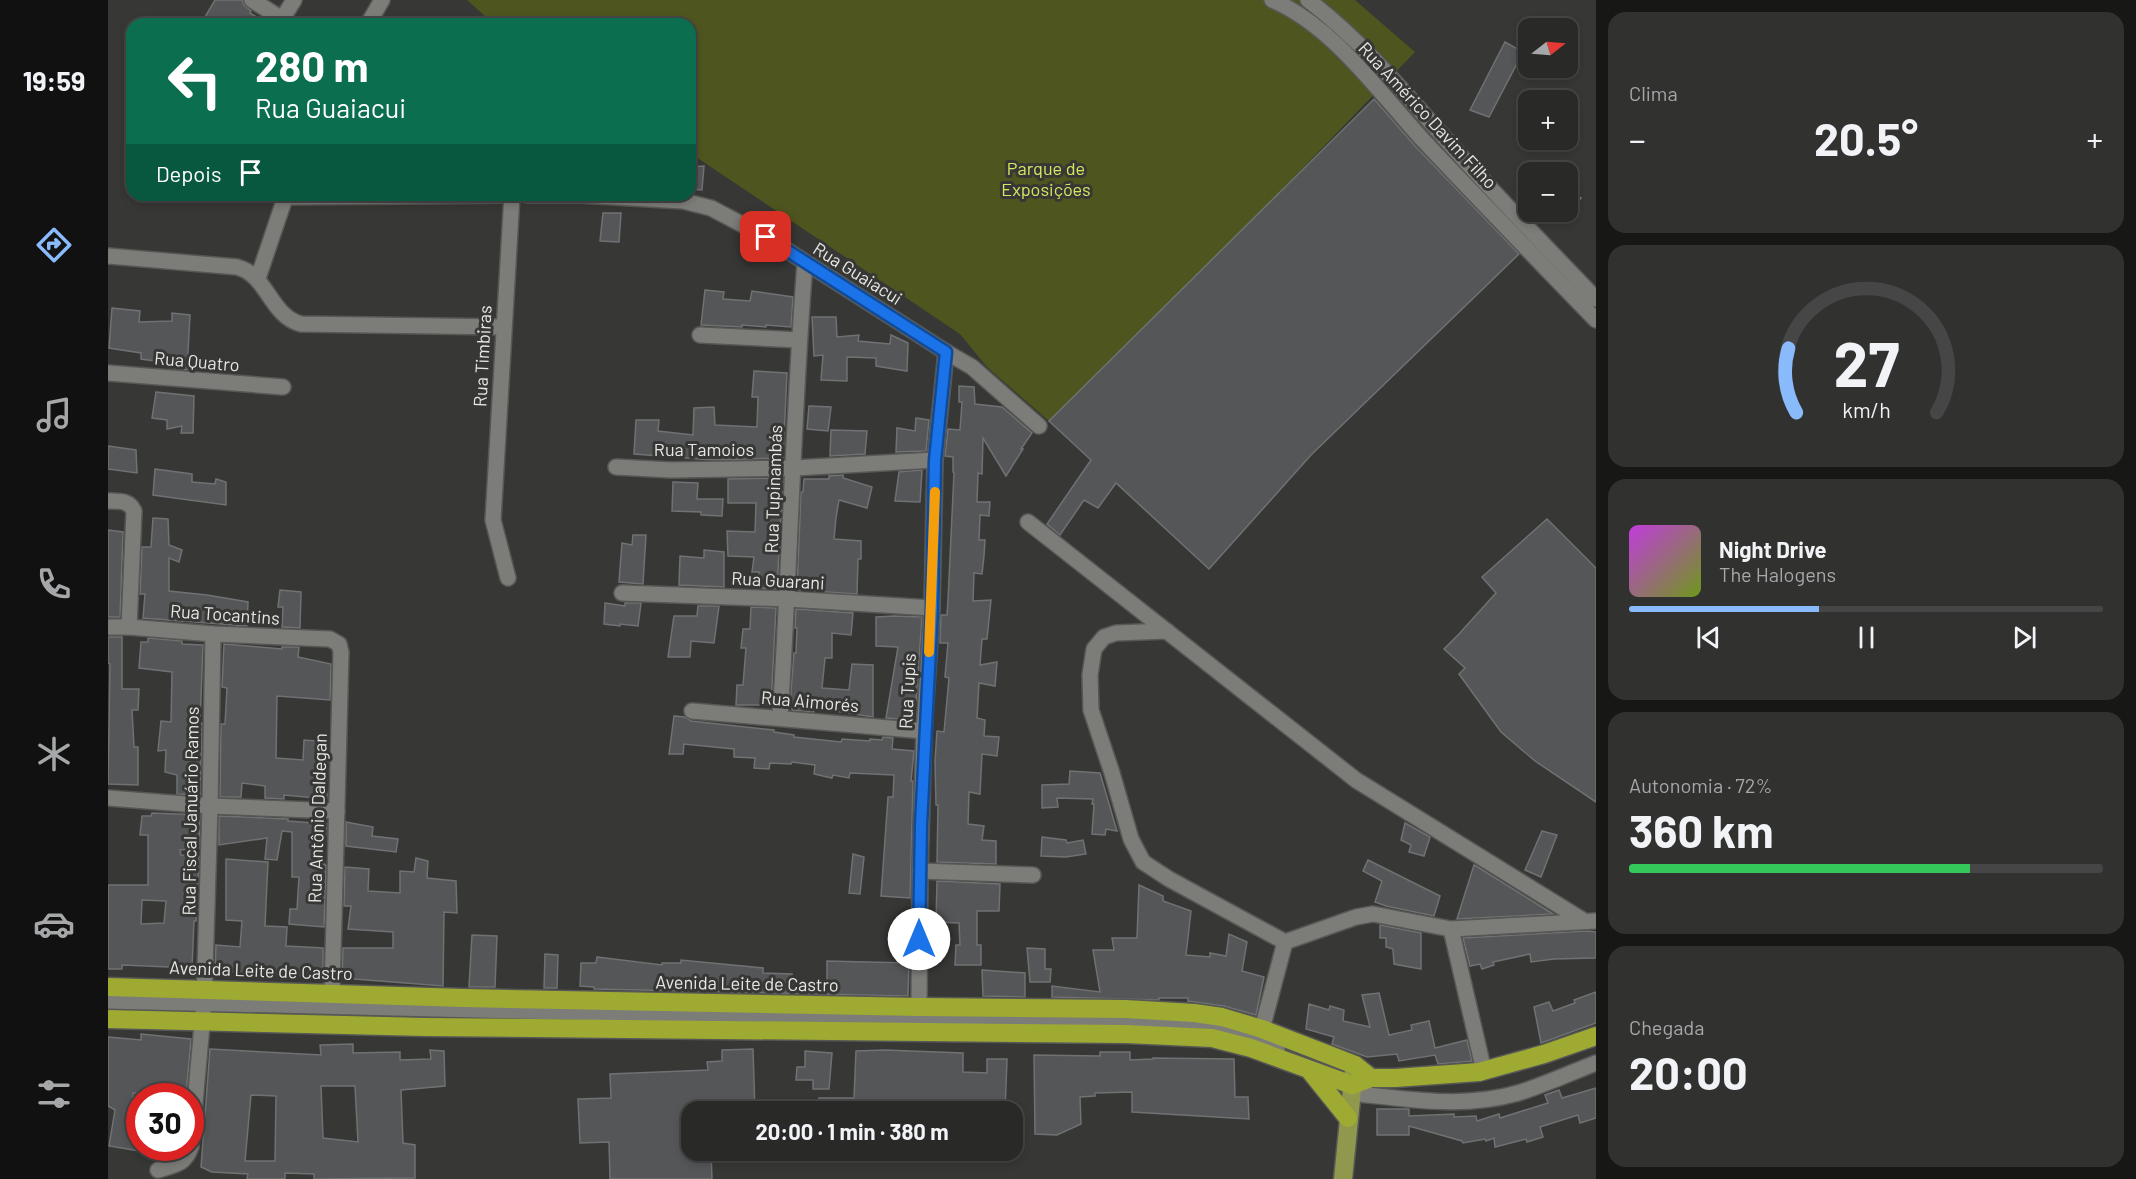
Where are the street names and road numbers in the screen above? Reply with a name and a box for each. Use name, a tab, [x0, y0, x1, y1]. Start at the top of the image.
street label: Rua Américo Davim Filho	[1354, 37, 1502, 193]
street label: Rua Guaiacui	[809, 237, 907, 309]
street label: Rua Timbiras	[468, 305, 496, 407]
street label: Rua Quatro	[153, 346, 241, 376]
street label: Rua Tupinambás	[760, 424, 786, 554]
street label: Rua Tamoios	[654, 438, 754, 460]
street label: Rua Guarani	[731, 567, 825, 593]
street label: Rua Tocantins	[169, 599, 281, 629]
street label: Rua Tupis	[894, 653, 920, 729]
street label: Rua Aimorés	[760, 686, 860, 716]
street label: Rua Fiscal Januário Ramos	[177, 706, 203, 916]
street label: Rua Antônio Daldegan	[303, 733, 331, 903]
street label: Avenida Leite de Castro	[169, 956, 353, 984]
street label: Avenida Leite de Castro	[655, 970, 839, 996]

